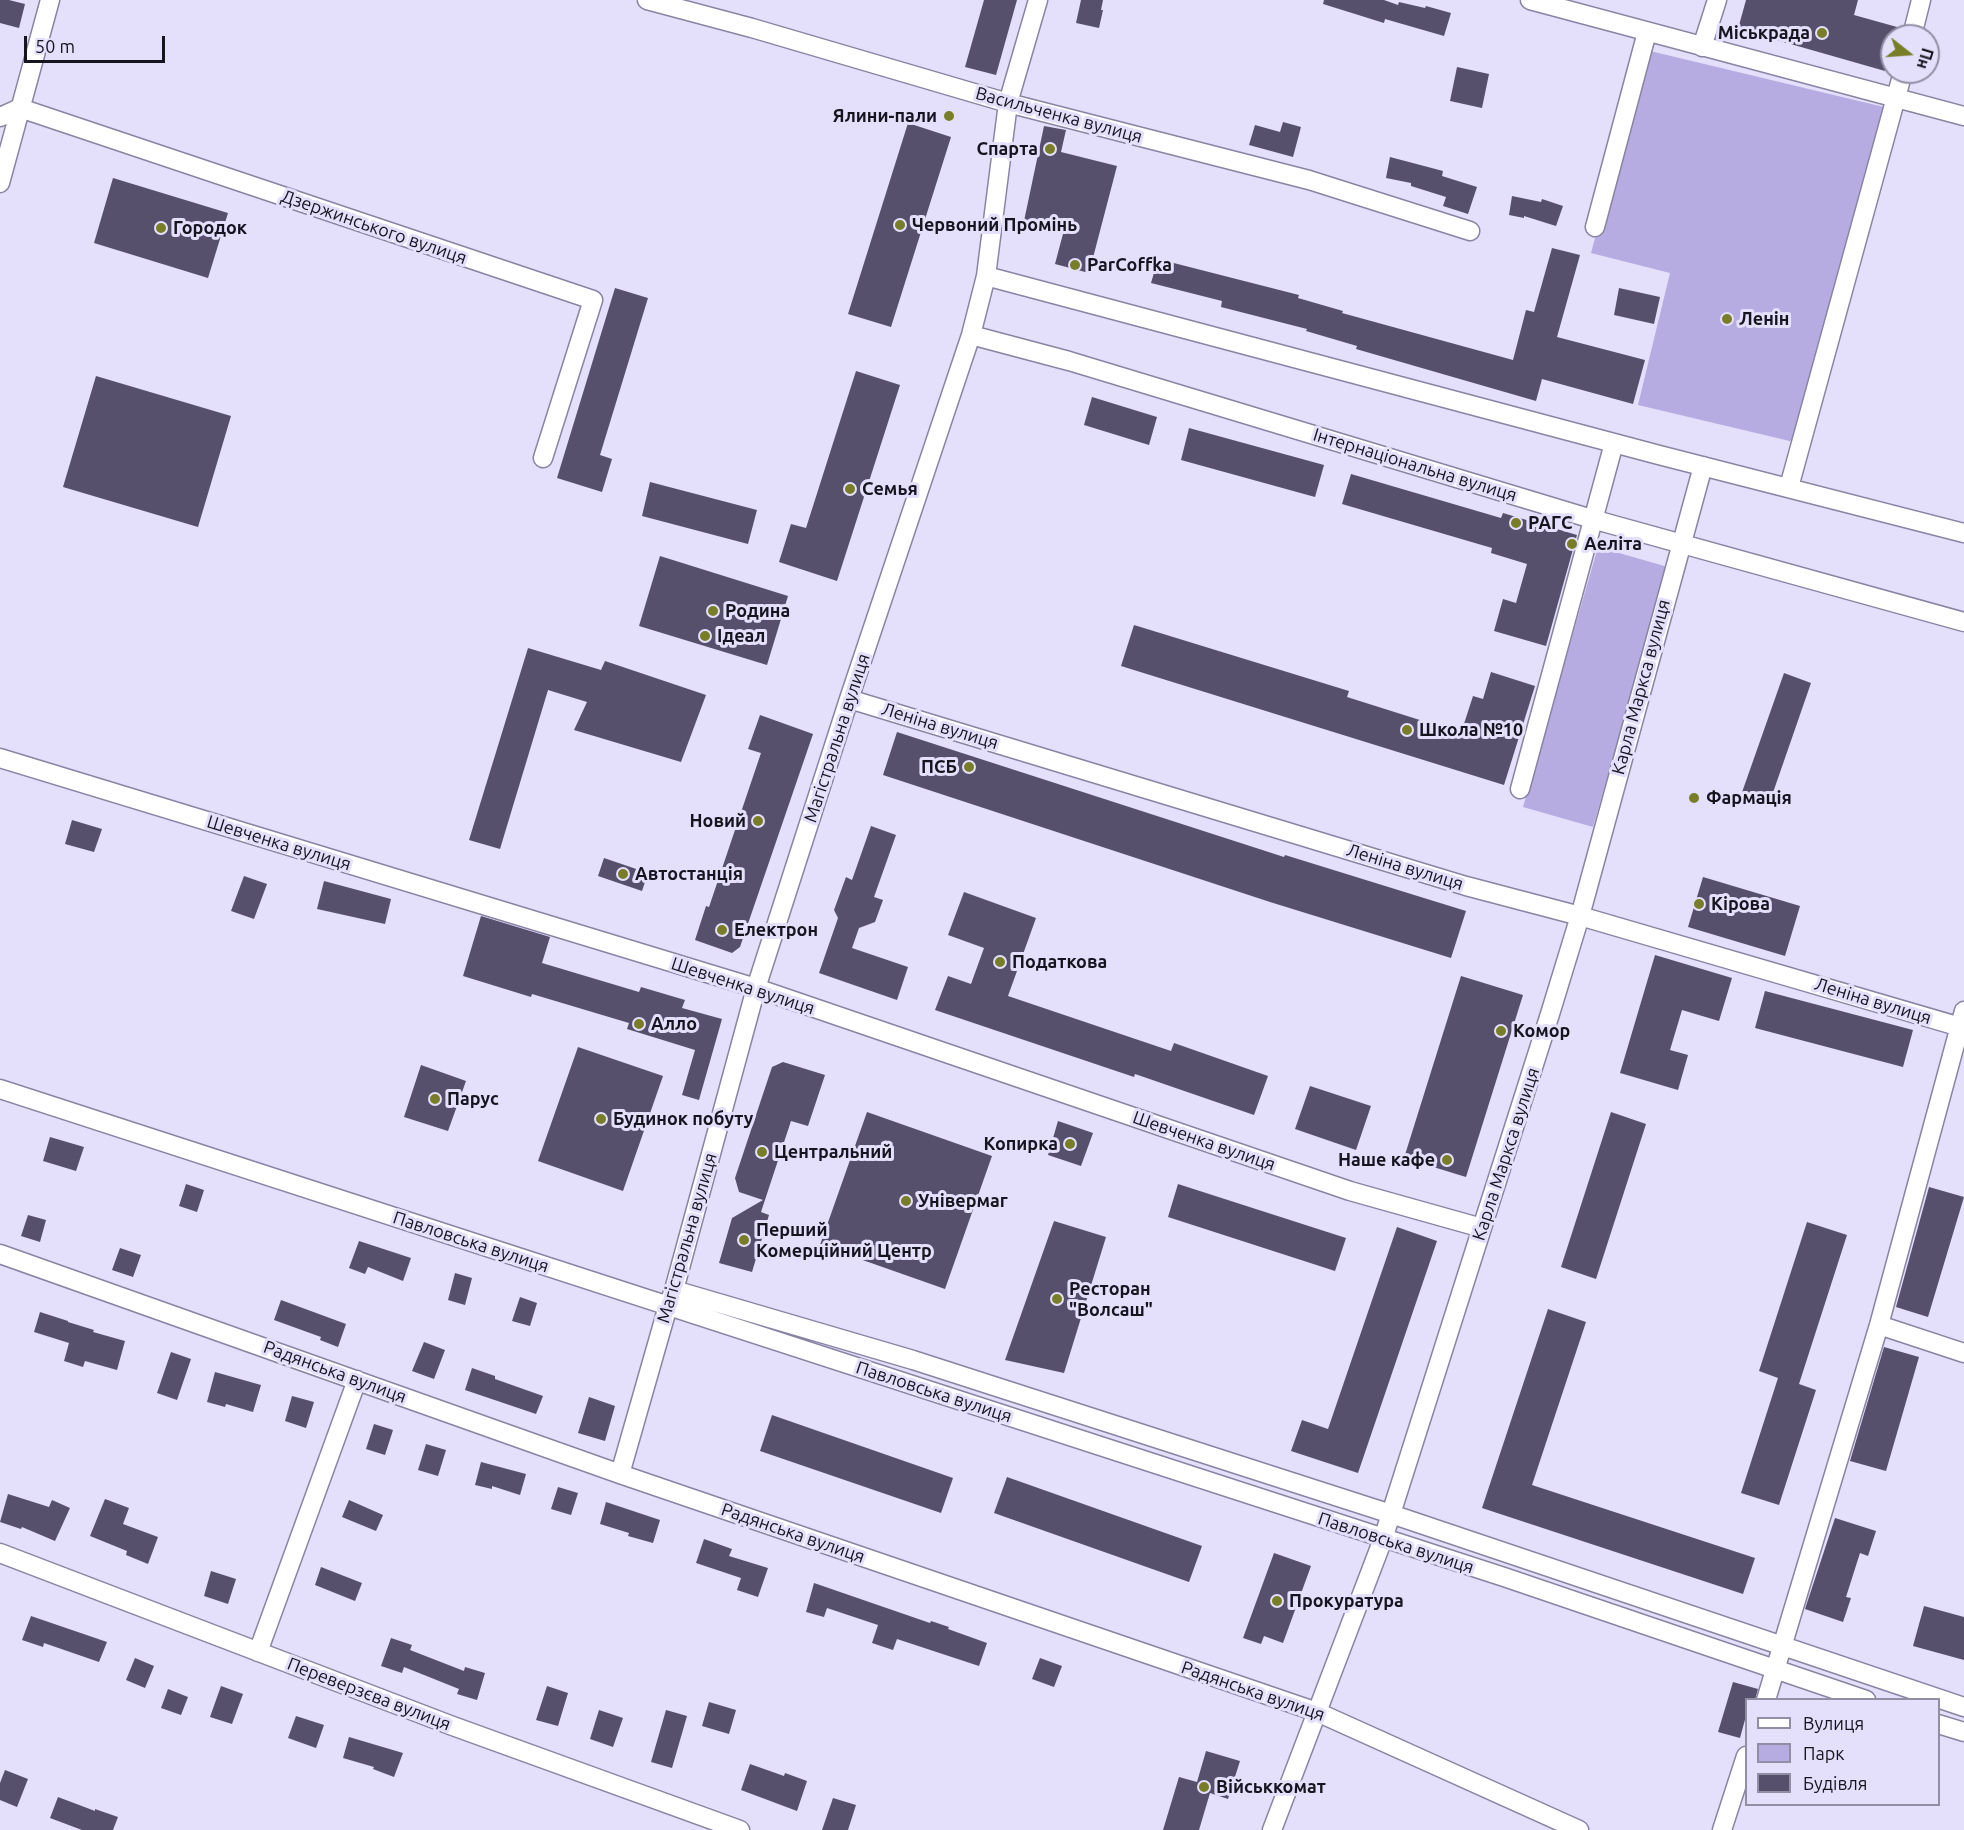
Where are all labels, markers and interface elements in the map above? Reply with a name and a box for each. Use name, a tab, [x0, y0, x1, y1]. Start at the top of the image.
place label: Міськрада	[1718, 22, 1810, 44]
scale bar	[27, 24, 168, 62]
north arrow	[1880, 24, 1940, 84]
marker: Міськрада	[1815, 26, 1829, 40]
text: 50 m	[35, 36, 75, 56]
text: Пн	[1914, 46, 1937, 71]
street label: Васильченка вулиця	[973, 82, 1145, 148]
place label: Ялини-пали	[833, 105, 937, 127]
marker: Ялини-пали	[942, 109, 956, 123]
place label: Спарта	[976, 138, 1038, 160]
marker: Спарта	[1043, 142, 1057, 156]
street label: Дзержинського вулиця	[278, 185, 470, 269]
place label: Червоний Промінь	[912, 214, 1077, 236]
place label: Городок	[173, 217, 247, 239]
marker: Червоний Промінь	[893, 218, 907, 232]
marker: Городок	[154, 221, 168, 235]
place label: ParCoffka	[1087, 254, 1172, 276]
marker: ParCoffka	[1068, 258, 1082, 272]
place label: Ленін	[1739, 308, 1789, 330]
marker: Ленін	[1720, 312, 1734, 326]
street label: Інтернаціональна вулиця	[1311, 424, 1519, 506]
place label: Семья	[862, 478, 918, 500]
marker: Семья	[843, 482, 857, 496]
place label: РАГС	[1528, 512, 1573, 534]
marker: РАГС	[1509, 516, 1523, 530]
place label: Аеліта	[1584, 533, 1642, 555]
marker: Аеліта	[1565, 537, 1579, 551]
street label: Карла Маркса вулиця	[1607, 597, 1675, 777]
place label: Родина	[725, 600, 790, 622]
marker: Родина	[706, 604, 720, 618]
place label: Ідеал	[717, 625, 765, 647]
marker: Ідеал	[698, 629, 712, 643]
street label: Магістральна вулиця	[799, 651, 875, 825]
street label: Леніна вулиця	[879, 698, 1001, 754]
place label: Школа №10	[1419, 719, 1523, 741]
marker: Школа №10	[1400, 723, 1414, 737]
place label: ПСБ	[921, 756, 957, 778]
marker: ПСБ	[962, 760, 976, 774]
place label: Фармація	[1706, 787, 1792, 809]
marker: Фармація	[1687, 791, 1701, 805]
place label: Новий	[690, 810, 746, 832]
street label: Шевченка вулиця	[204, 811, 354, 875]
marker: Новий	[751, 814, 765, 828]
street label: Леніна вулиця	[1344, 839, 1466, 895]
place label: Автостанція	[635, 863, 743, 885]
marker: Автостанція	[616, 867, 630, 881]
place label: Кірова	[1711, 893, 1770, 915]
marker: Кірова	[1692, 897, 1706, 911]
place label: Електрон	[734, 919, 818, 941]
marker: Електрон	[715, 923, 729, 937]
place label: Податкова	[1012, 951, 1107, 973]
street label: Шевченка вулиця	[669, 953, 817, 1019]
marker: Податкова	[993, 955, 1007, 969]
street label: Леніна вулиця	[1812, 973, 1934, 1029]
place label: Алло	[651, 1013, 697, 1035]
marker: Алло	[632, 1017, 646, 1031]
place label: Комор	[1513, 1020, 1570, 1042]
marker: Комор	[1494, 1024, 1508, 1038]
street label: Карла Маркса вулиця	[1468, 1065, 1544, 1243]
place label: Парус	[447, 1088, 499, 1110]
marker: Парус	[428, 1092, 442, 1106]
street label: Шевченка вулиця	[1130, 1106, 1278, 1176]
place label: Будинок побуту	[613, 1108, 753, 1130]
marker: Будинок побуту	[594, 1112, 608, 1126]
place label: Копирка	[984, 1133, 1058, 1155]
marker: Копирка	[1063, 1137, 1077, 1151]
place label: Центральний	[774, 1141, 892, 1163]
marker: Центральний	[755, 1145, 769, 1159]
place label: Наше кафе	[1338, 1149, 1435, 1171]
street label: Магістральна вулиця	[652, 1150, 722, 1326]
marker: Наше кафе	[1440, 1153, 1454, 1167]
place label: Універмаг	[918, 1190, 1008, 1212]
marker: Універмаг	[899, 1194, 913, 1208]
street label: Павловська вулиця	[390, 1207, 552, 1277]
place label: Перший Комерційний Центр	[756, 1219, 932, 1262]
marker: Перший Комерційний Центр	[737, 1233, 751, 1247]
place label: Ресторан "Волсаш"	[1069, 1278, 1153, 1320]
marker: Ресторан "Волсаш"	[1050, 1292, 1064, 1306]
street label: Радянська вулиця	[261, 1336, 409, 1408]
street label: Павловська вулиця	[853, 1357, 1015, 1427]
street label: Радянська вулиця	[718, 1498, 868, 1568]
street label: Павловська вулиця	[1315, 1508, 1477, 1578]
place label: Прокуратура	[1289, 1590, 1404, 1612]
marker: Прокуратура	[1270, 1594, 1284, 1608]
street label: Переверзєва вулиця	[284, 1653, 454, 1735]
street label: Радянська вулиця	[1178, 1656, 1328, 1726]
legend	[1745, 1698, 1940, 1806]
text: Вулиця	[1803, 1713, 1864, 1733]
text: Парк	[1803, 1743, 1844, 1763]
text: Будівля	[1803, 1773, 1868, 1793]
place label: Військкомат	[1216, 1776, 1326, 1798]
marker: Військкомат	[1197, 1780, 1211, 1794]

